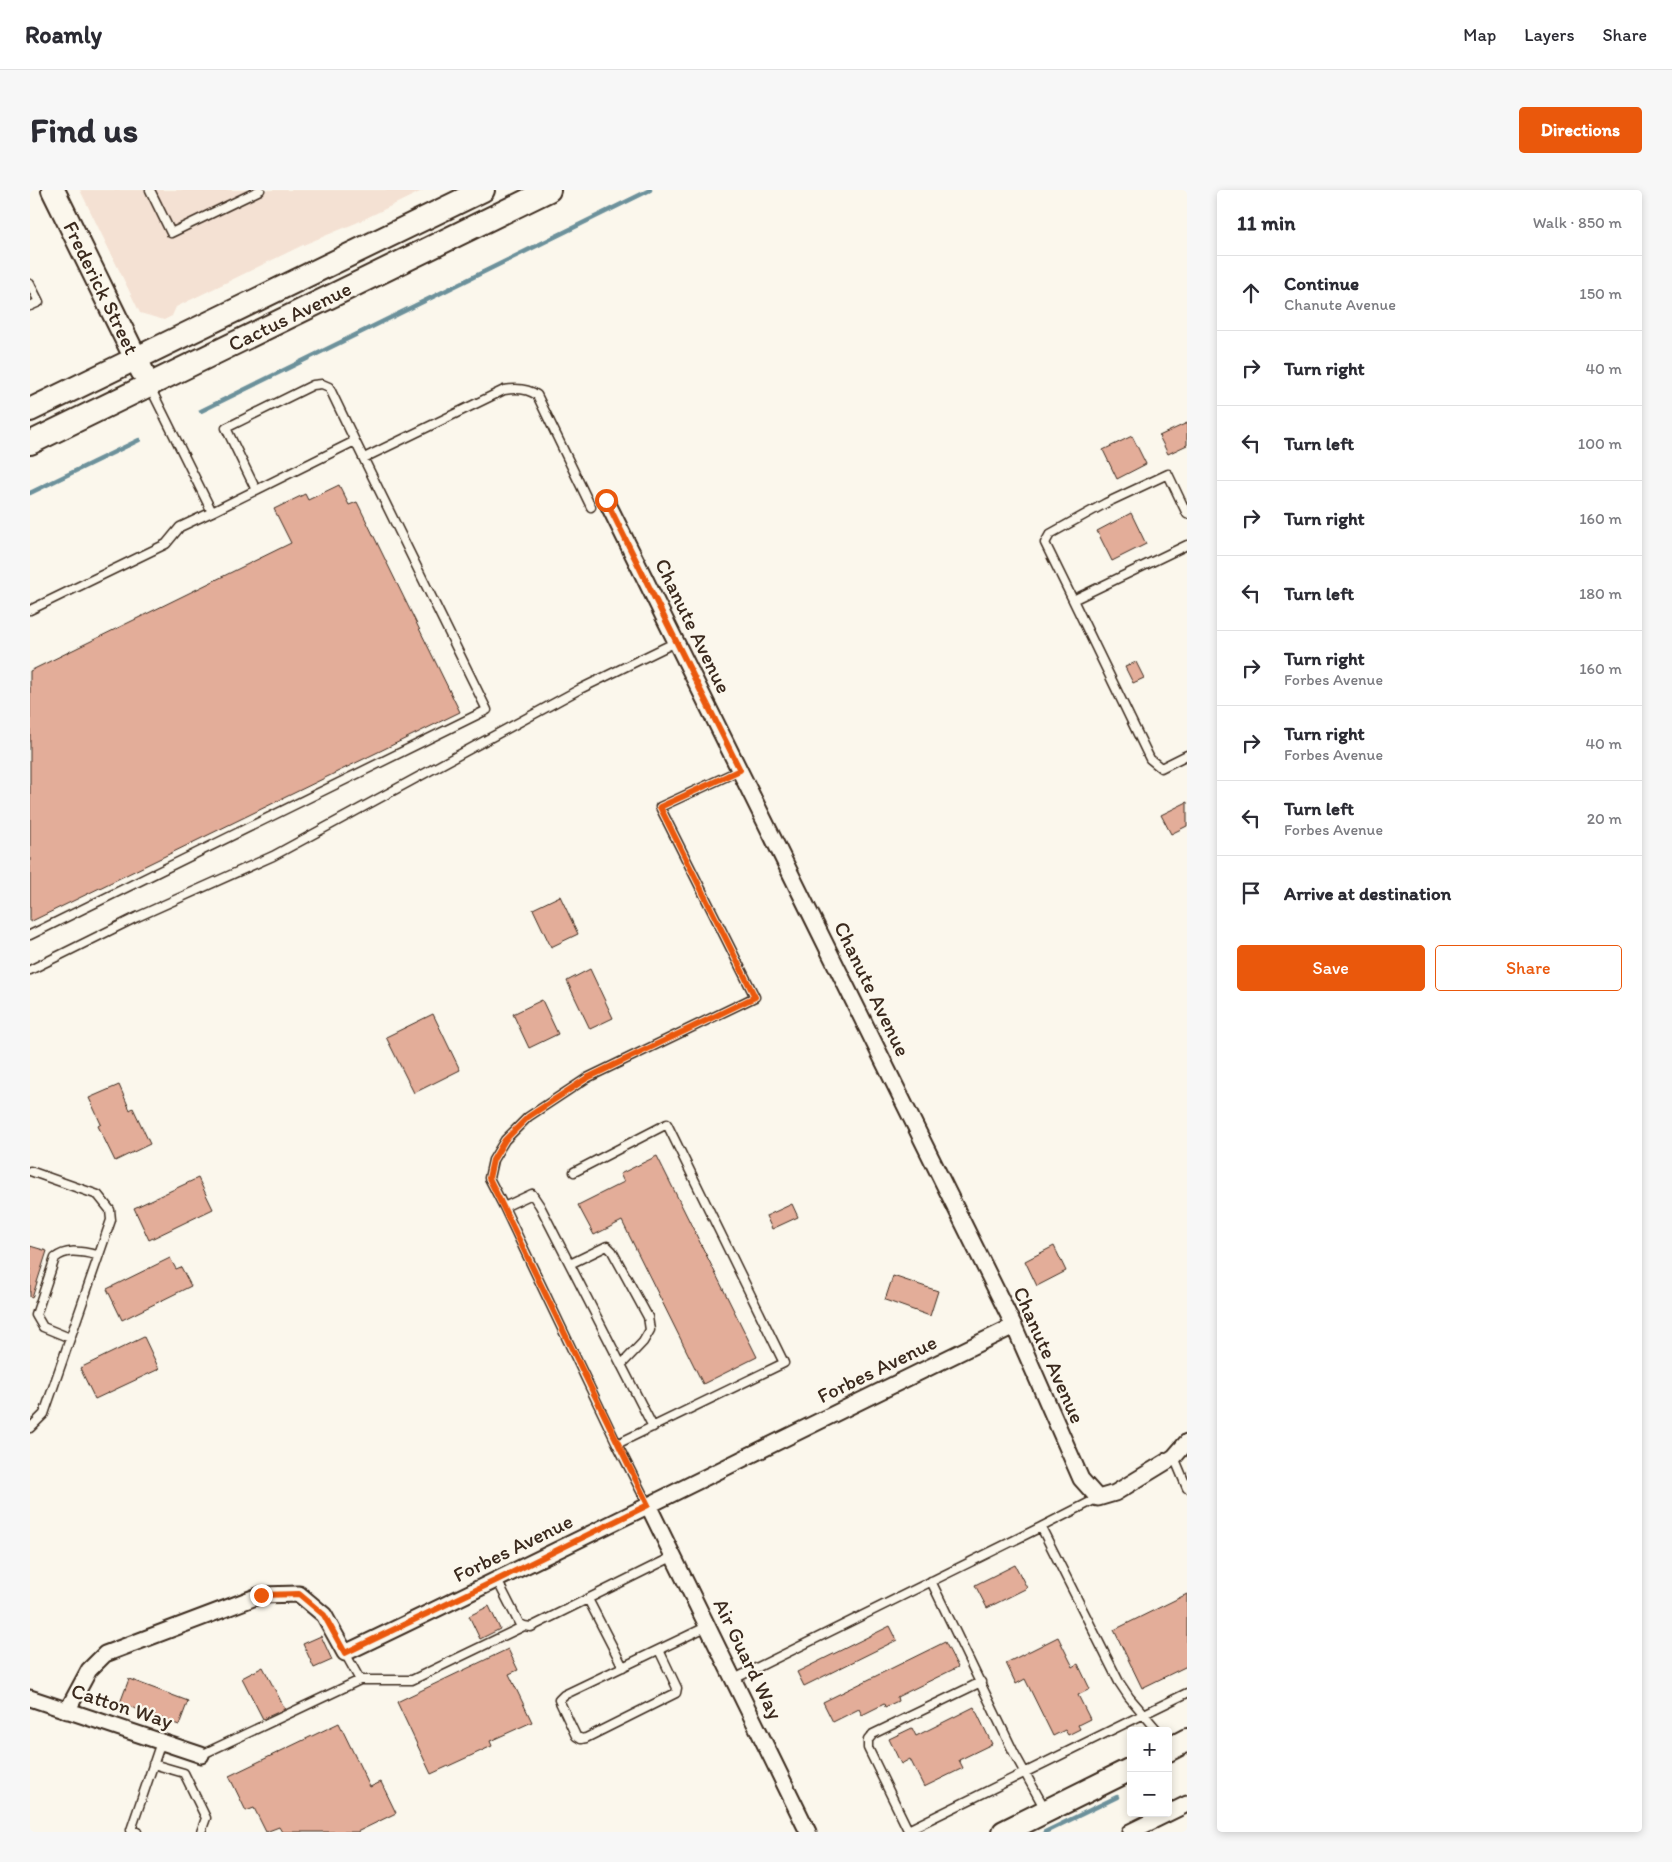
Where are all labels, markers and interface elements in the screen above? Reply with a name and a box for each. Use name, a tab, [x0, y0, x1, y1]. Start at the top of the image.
text: Roamly	[25, 20, 102, 49]
text: Map	[1463, 24, 1496, 46]
text: Layers	[1524, 24, 1574, 46]
text: Share	[1602, 24, 1647, 46]
button: Directions	[1519, 107, 1642, 153]
text: Find us	[30, 109, 138, 151]
text: 11 min	[1237, 210, 1295, 235]
text: Walk · 850 m	[1533, 213, 1622, 232]
street label: Frederick Street	[58, 217, 145, 358]
text: Continue	[1284, 272, 1359, 295]
street label: Cactus Avenue	[224, 275, 355, 356]
icon: ahead	[1237, 279, 1265, 307]
text: 150 m	[1579, 284, 1622, 303]
text: Chanute Avenue	[1284, 295, 1396, 314]
icon: right	[1237, 354, 1265, 382]
text: Turn right	[1284, 357, 1365, 380]
text: 40 m	[1585, 359, 1622, 378]
icon: left	[1237, 429, 1265, 457]
text: Turn left	[1284, 432, 1354, 455]
text: 100 m	[1578, 434, 1622, 453]
route start	[595, 489, 618, 512]
icon: right	[1237, 504, 1265, 532]
text: Turn right	[1284, 507, 1365, 530]
text: 160 m	[1579, 509, 1622, 528]
street label: Chanute Avenue	[650, 554, 737, 697]
icon: left	[1237, 579, 1265, 607]
text: Turn left	[1284, 582, 1354, 605]
text: 180 m	[1579, 584, 1622, 603]
text: Turn right	[1284, 647, 1365, 670]
icon: right	[1237, 654, 1265, 682]
text: 160 m	[1579, 659, 1622, 678]
text: Forbes Avenue	[1284, 670, 1383, 689]
text: Turn right	[1284, 722, 1365, 745]
icon: right	[1237, 729, 1265, 757]
text: 40 m	[1585, 734, 1622, 753]
text: Forbes Avenue	[1284, 745, 1383, 764]
text: Turn left	[1284, 797, 1354, 820]
icon: left	[1237, 804, 1265, 832]
text: 20 m	[1587, 809, 1622, 828]
text: Forbes Avenue	[1284, 820, 1383, 839]
icon: arrive	[1237, 879, 1265, 907]
text: Arrive at destination	[1284, 882, 1451, 905]
street label: Chanute Avenue	[829, 917, 916, 1060]
button: Save	[1237, 945, 1425, 991]
button: Share	[1435, 945, 1622, 991]
street label: Chanute Avenue	[1008, 1283, 1091, 1427]
street label: Forbes Avenue	[813, 1329, 941, 1408]
street label: Forbes Avenue	[449, 1508, 577, 1587]
route end	[250, 1584, 273, 1607]
street label: Air Guard Way	[708, 1594, 789, 1723]
street label: Catton Way	[68, 1677, 176, 1734]
map controls	[1127, 1727, 1172, 1817]
button: +	[1127, 1727, 1172, 1772]
button: −	[1127, 1772, 1172, 1817]

